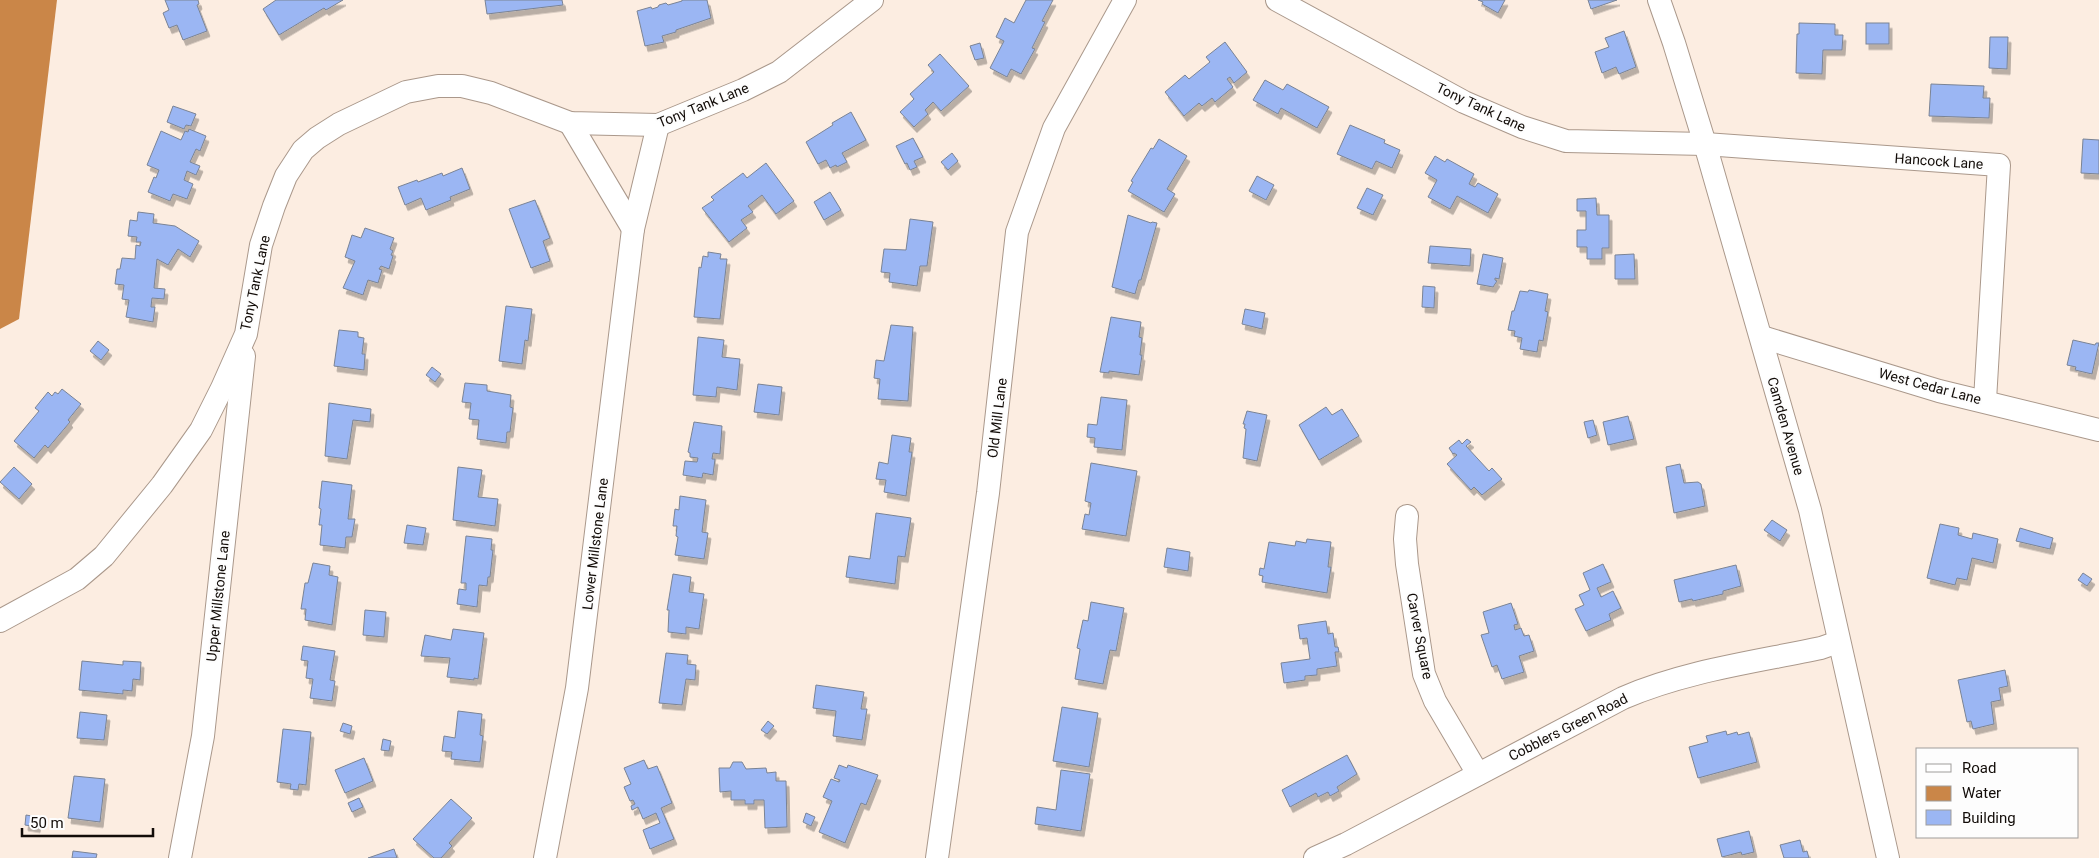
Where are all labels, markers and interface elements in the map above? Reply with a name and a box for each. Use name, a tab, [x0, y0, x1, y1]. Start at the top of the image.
street label: Tony Tank Lane	[655, 79, 751, 131]
street label: Tony Tank Lane	[1434, 79, 1528, 135]
street label: Hancock Lane	[1894, 150, 1984, 172]
street label: Tony Tank Lane	[237, 234, 273, 332]
street label: West Cedar Lane	[1877, 365, 1983, 407]
street label: Camden Avenue	[1764, 375, 1808, 477]
street label: Old Mill Lane	[984, 377, 1010, 459]
street label: Lower Millstone Lane	[579, 477, 611, 611]
street label: Upper Millstone Lane	[203, 530, 233, 662]
street label: Carver Square	[1404, 591, 1436, 681]
street label: Cobblers Green Road	[1506, 690, 1630, 764]
legend	[1916, 748, 2079, 838]
text: Road	[1962, 759, 1996, 777]
text: Water	[1962, 784, 2001, 802]
scale bar	[22, 806, 154, 838]
text: Building	[1962, 809, 2016, 827]
text: 50 m	[30, 814, 64, 832]

